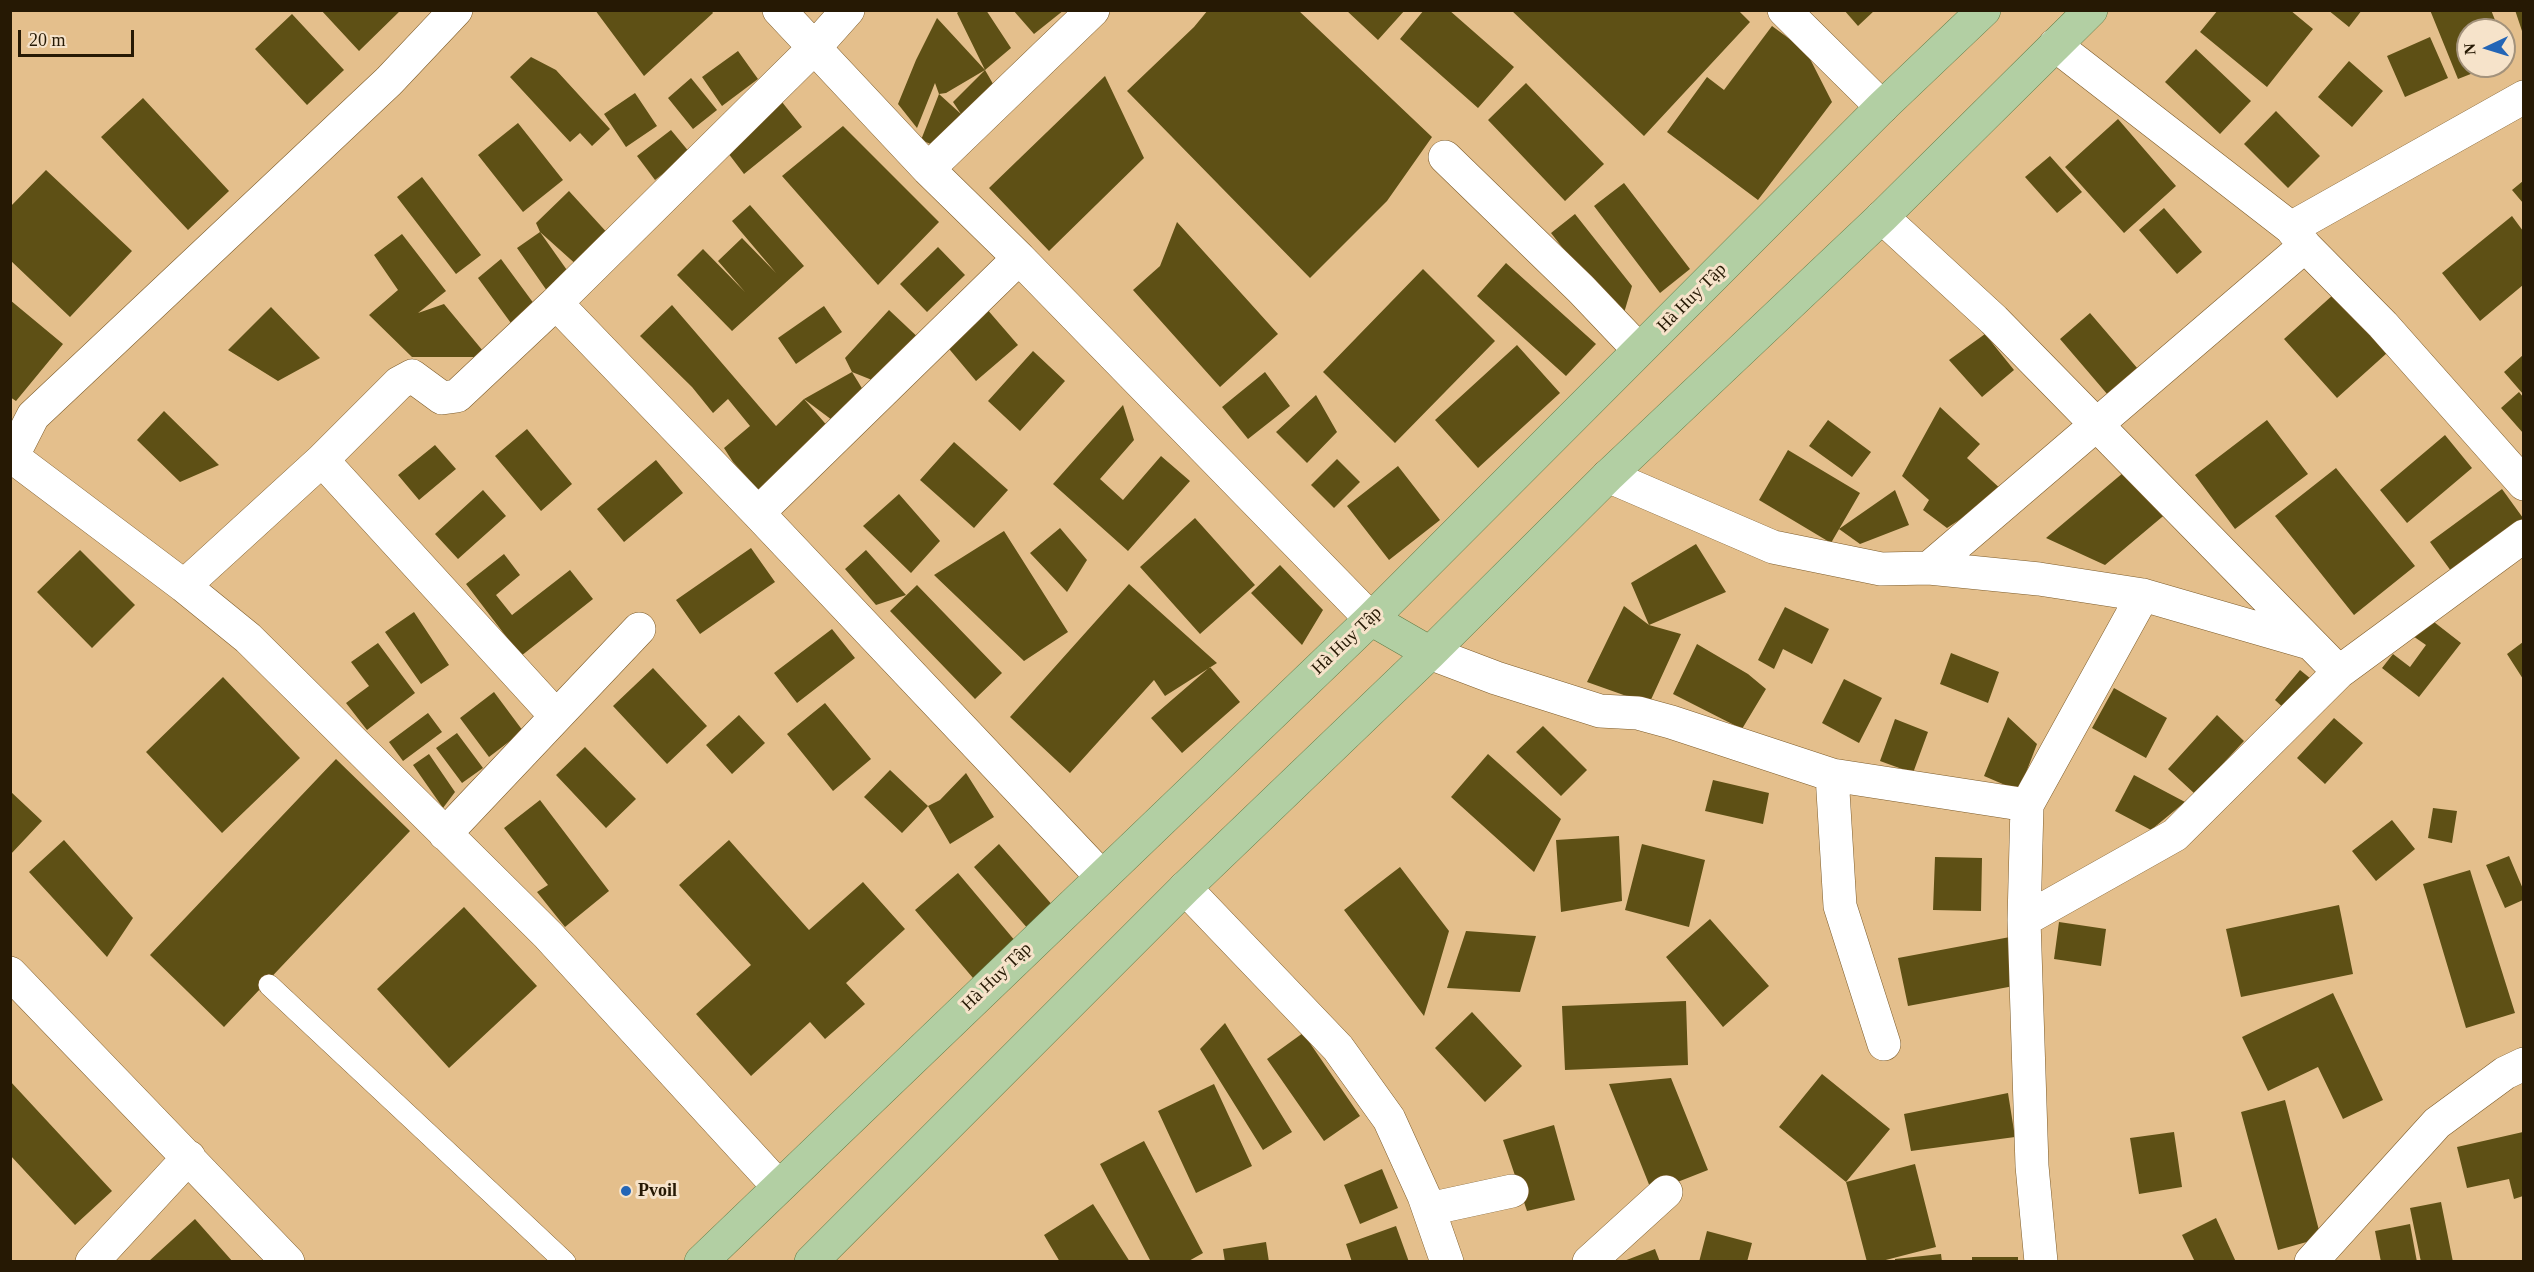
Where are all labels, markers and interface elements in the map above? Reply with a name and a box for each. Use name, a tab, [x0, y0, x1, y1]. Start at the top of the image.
scale bar	[21, 18, 136, 56]
north arrow	[2456, 18, 2516, 78]
text: 20 m	[29, 30, 66, 50]
text: N	[2461, 43, 2478, 56]
street label: Hà Huy Tập	[1653, 259, 1731, 337]
street label: Hà Huy Tập	[1307, 602, 1387, 680]
street label: Hà Huy Tập	[957, 938, 1037, 1016]
place label: Pvoil	[638, 1180, 677, 1202]
marker: Pvoil	[619, 1184, 633, 1198]

